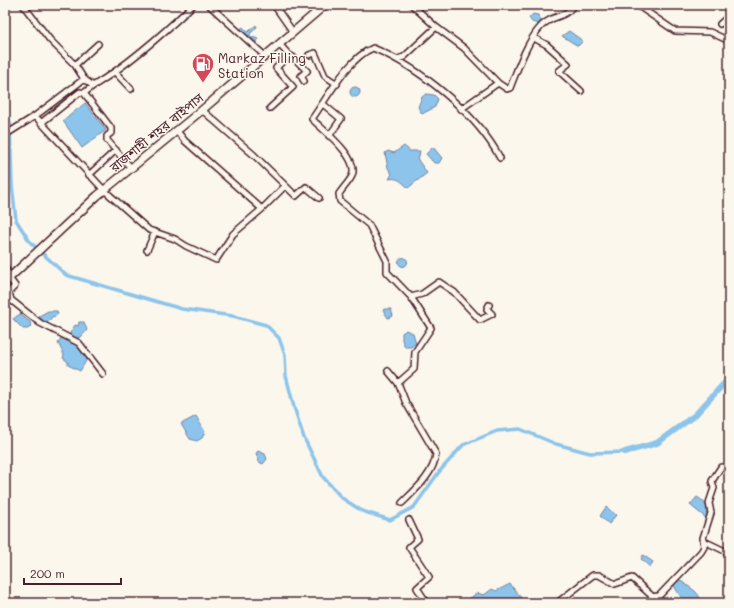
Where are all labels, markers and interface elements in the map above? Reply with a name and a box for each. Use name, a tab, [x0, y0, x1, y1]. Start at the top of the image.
place label: Markaz Filling Station	[218, 49, 306, 81]
fuel station icon: Markaz Filling Station	[190, 51, 216, 84]
street label: রাজশাহী শহর বাইপাস	[105, 88, 207, 176]
scale bar	[24, 560, 121, 586]
text: 200 m	[30, 565, 65, 581]

